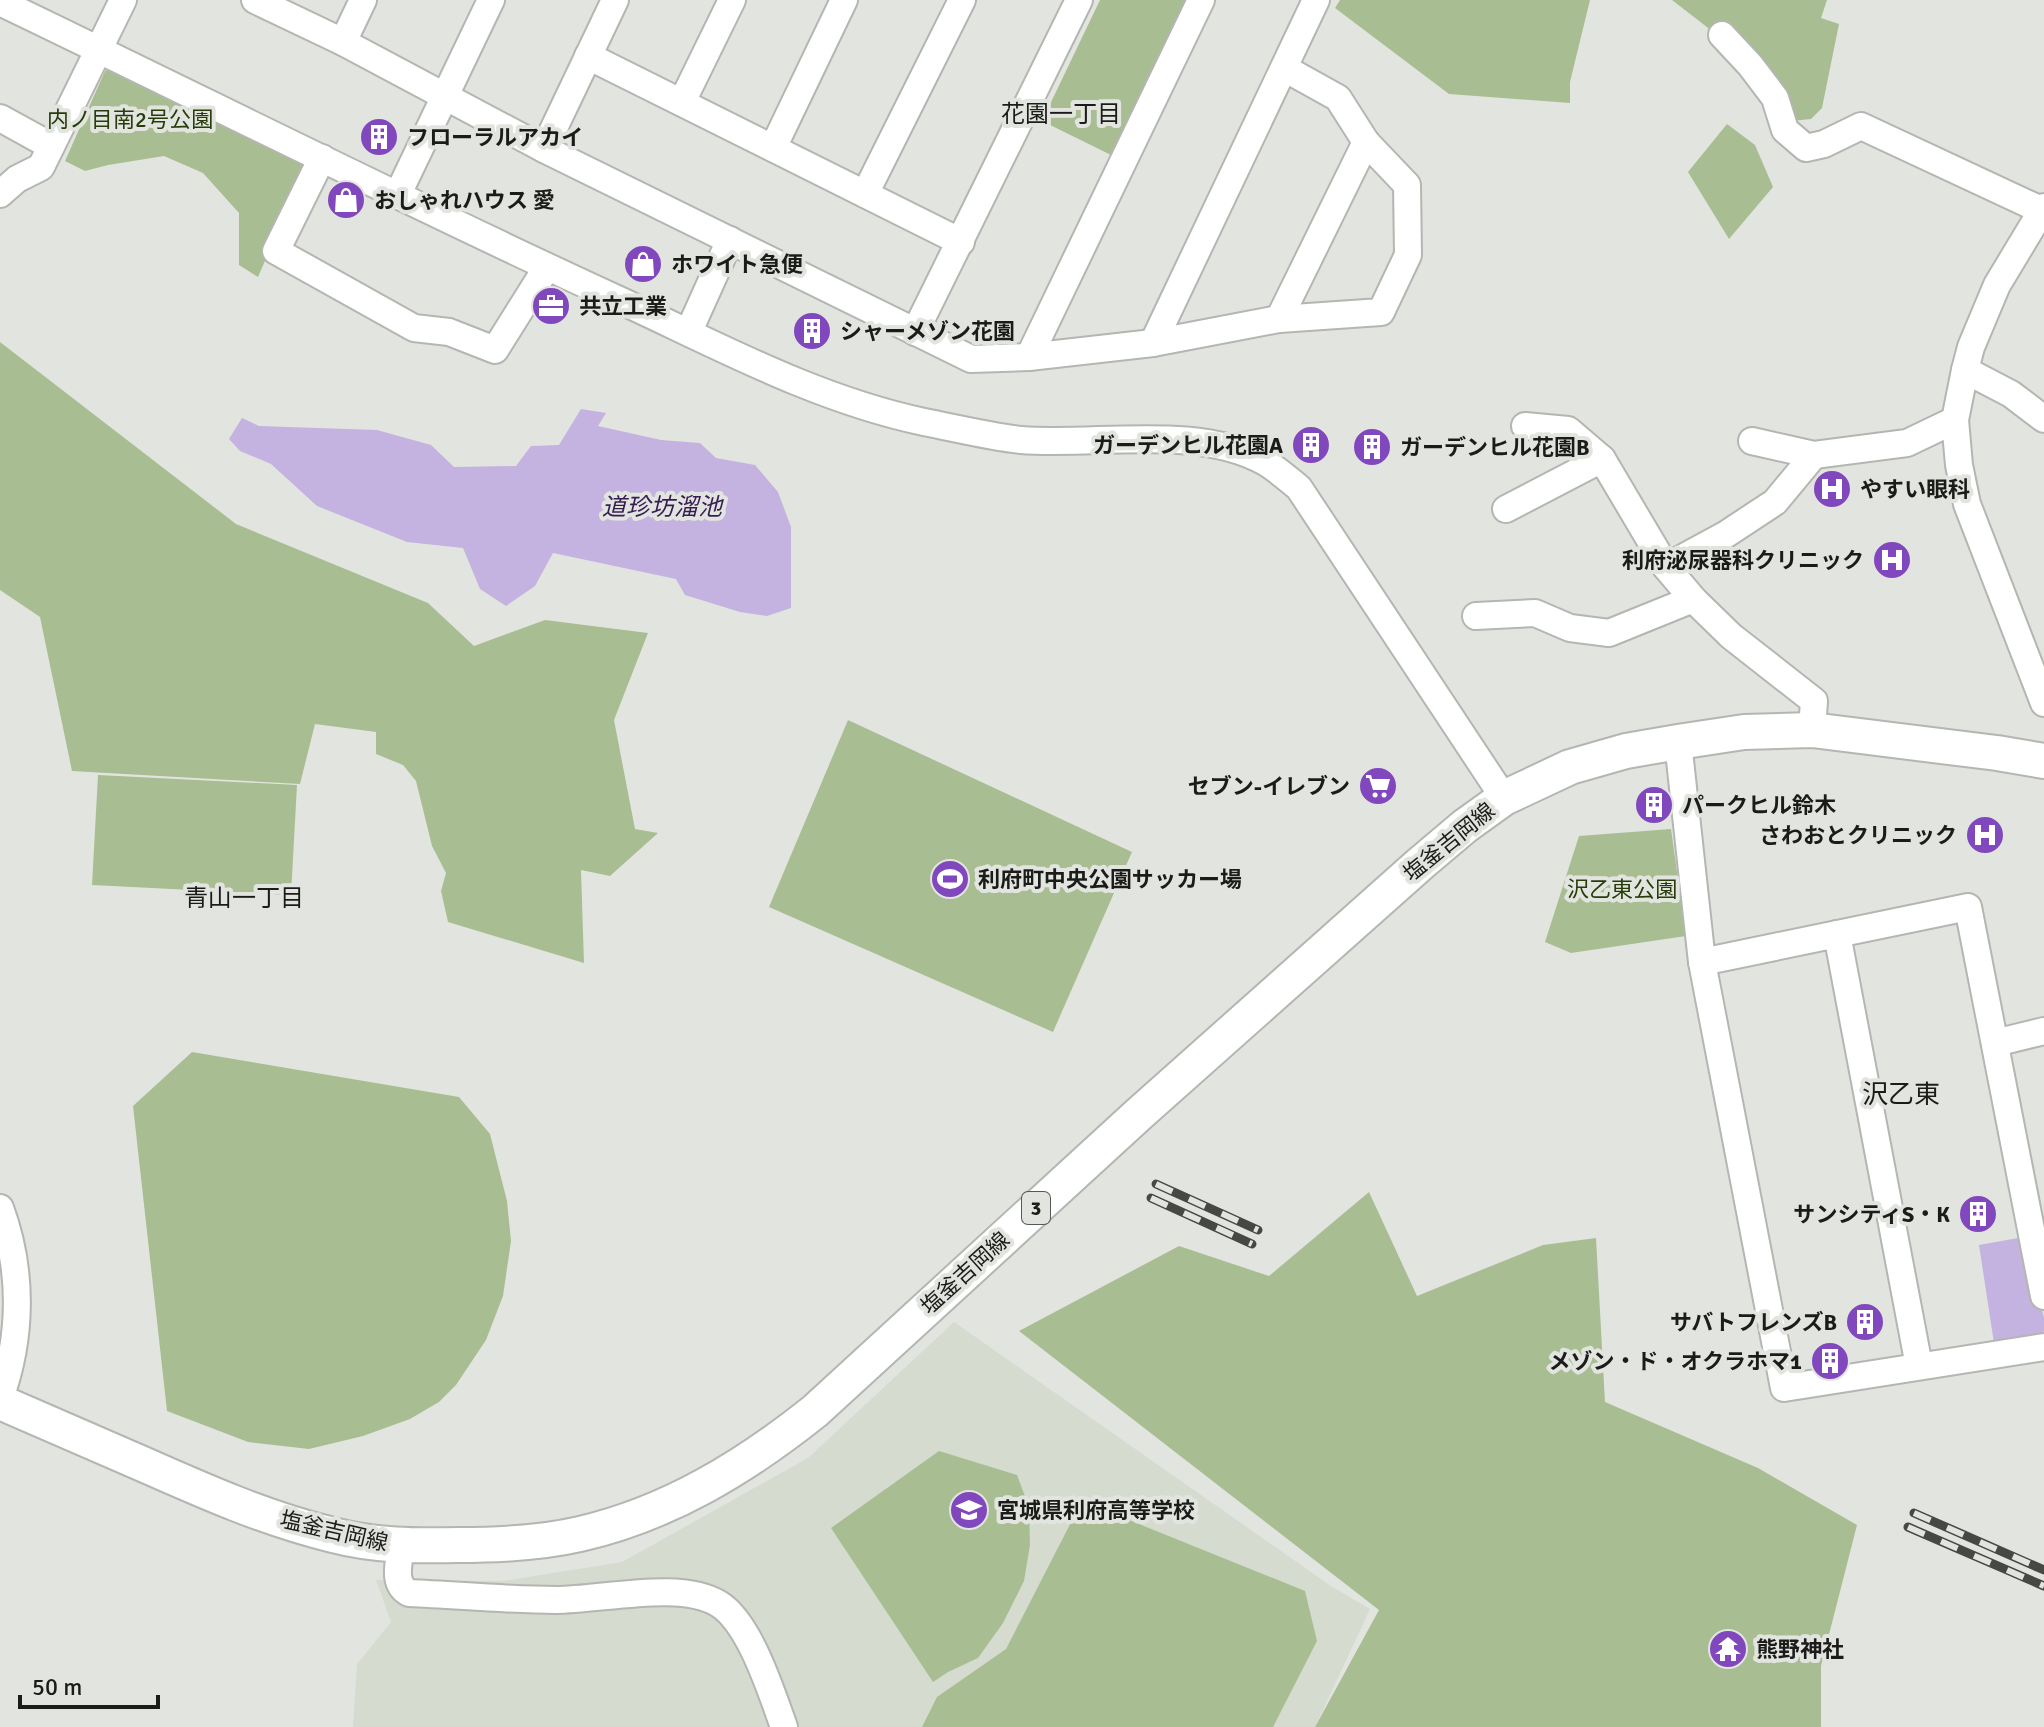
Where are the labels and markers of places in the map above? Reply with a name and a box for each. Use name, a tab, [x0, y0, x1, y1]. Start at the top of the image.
building icon: フローラルアカイ	[358, 116, 400, 158]
place label: フローラルアカイ	[407, 124, 583, 151]
shop icon: おしゃれハウス 愛	[325, 179, 367, 221]
place label: おしゃれハウス 愛	[374, 187, 555, 214]
shop icon: ホワイト急便	[622, 243, 664, 285]
place label: ホワイト急便	[671, 251, 803, 278]
office icon: 共立工業	[530, 285, 572, 327]
place label: 共立工業	[579, 293, 667, 320]
building icon: シャーメゾン花園	[791, 310, 833, 352]
place label: シャーメゾン花園	[840, 318, 1015, 345]
building icon: ガーデンヒル花園A	[1290, 424, 1332, 466]
building icon: ガーデンヒル花園B	[1351, 426, 1393, 468]
place label: ガーデンヒル花園A	[1093, 432, 1283, 459]
place label: ガーデンヒル花園B	[1400, 434, 1590, 461]
hospital icon: やすい眼科	[1811, 468, 1853, 510]
place label: やすい眼科	[1860, 476, 1970, 503]
hospital icon: 利府泌尿器科クリニック	[1871, 539, 1913, 581]
place label: 利府泌尿器科クリニック	[1622, 547, 1864, 574]
supermarket icon: セブン-イレブン	[1357, 765, 1399, 807]
place label: セブン-イレブン	[1188, 773, 1350, 800]
building icon: パークヒル鈴木	[1633, 784, 1675, 826]
place label: パークヒル鈴木	[1682, 792, 1836, 819]
hospital icon: さわおとクリニック	[1964, 814, 2006, 856]
place label: さわおとクリニック	[1759, 822, 1957, 849]
sports icon: 利府町中央公園サッカー場	[929, 858, 971, 900]
place label: 利府町中央公園サッカー場	[978, 866, 1242, 893]
building icon: サンシティS・K	[1957, 1193, 1999, 1235]
place label: サンシティS・K	[1793, 1201, 1950, 1228]
building icon: サバトフレンズB	[1844, 1301, 1886, 1343]
place label: サバトフレンズB	[1670, 1309, 1837, 1336]
building icon: メゾン・ド・オクラホマ1	[1809, 1340, 1851, 1382]
place label: メゾン・ド・オクラホマ1	[1549, 1348, 1802, 1375]
school or university icon: 宮城県利府高等学校	[948, 1489, 990, 1531]
place label: 宮城県利府高等学校	[997, 1497, 1195, 1524]
temple icon: 熊野神社	[1707, 1628, 1749, 1670]
place label: 熊野神社	[1756, 1636, 1844, 1663]

